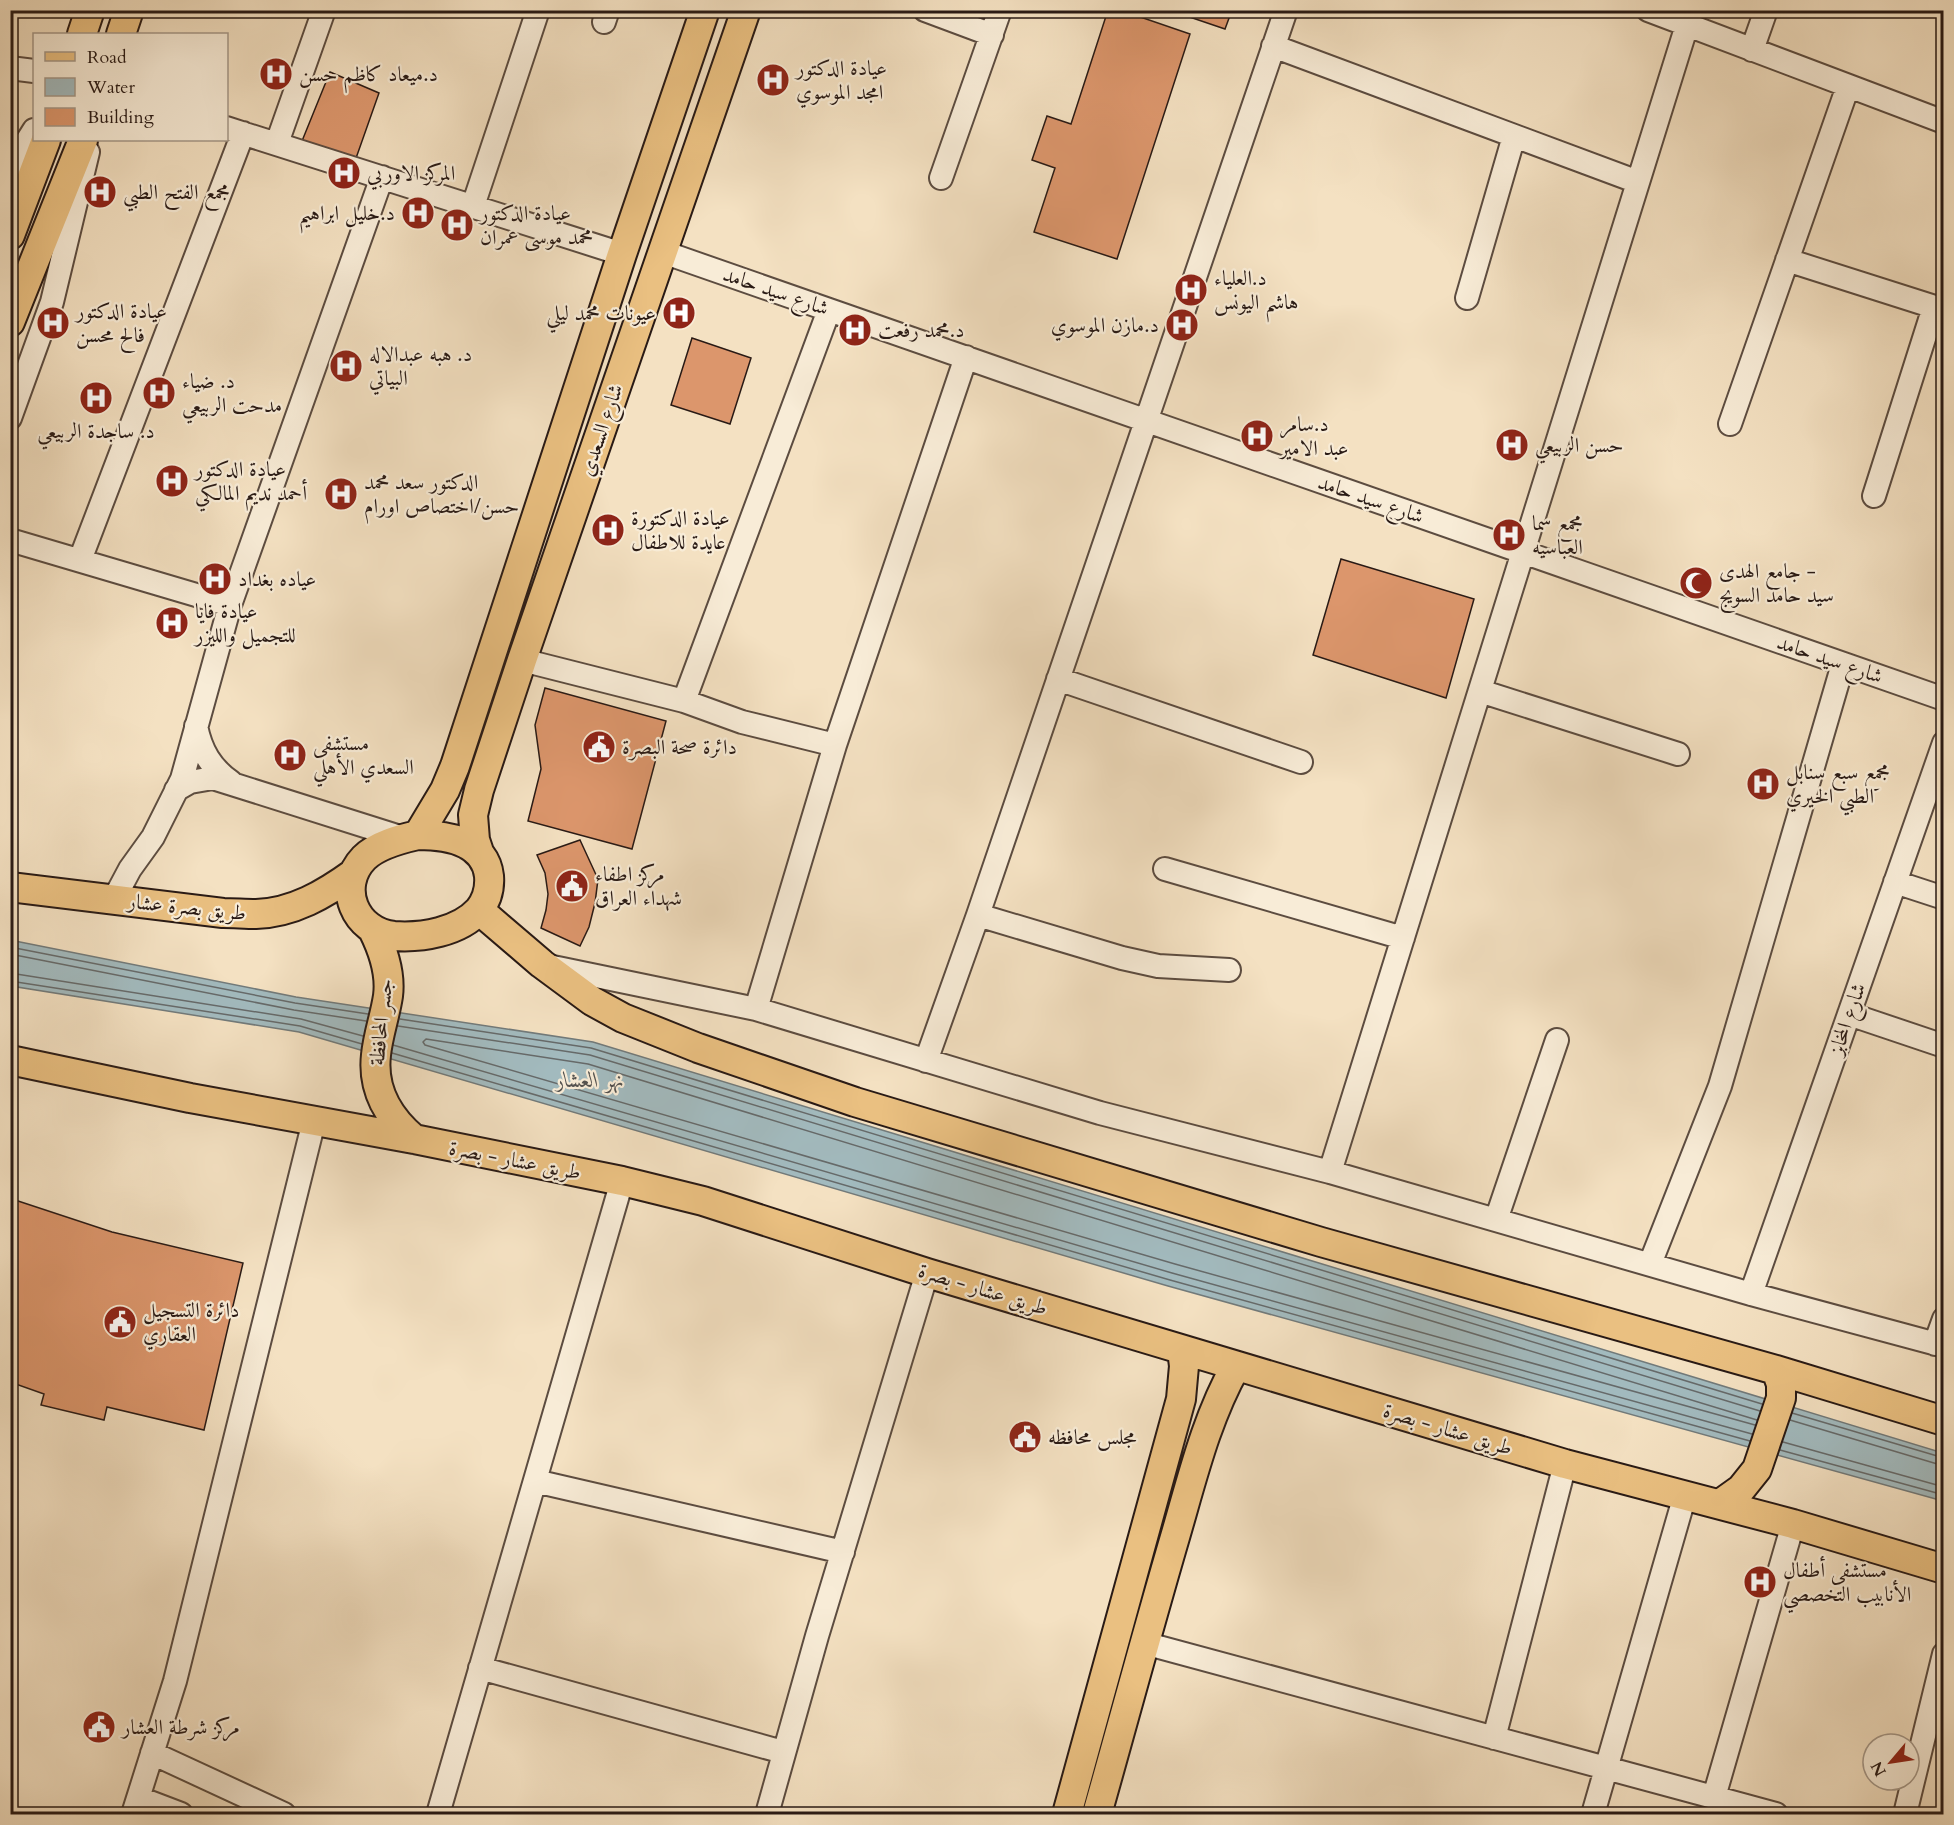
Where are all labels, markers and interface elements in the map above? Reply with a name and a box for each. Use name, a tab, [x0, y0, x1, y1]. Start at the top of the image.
legend	[33, 33, 228, 141]
text: Road	[87, 45, 127, 70]
place label: عيادة الدكتور امجد الموسوي	[794, 54, 887, 108]
hospital icon: د.ميعاد كاظم حسن	[258, 56, 294, 92]
place label: د.ميعاد كاظم حسن	[299, 60, 438, 94]
hospital icon: عيادة الدكتور امجد الموسوي	[755, 62, 791, 98]
text: Water	[86, 75, 136, 100]
text: Building	[87, 105, 155, 130]
hospital icon: المركز الاوربي	[326, 155, 362, 191]
place label: المركز الاوربي	[367, 159, 455, 190]
hospital icon: مجمع الفتح الطبي	[82, 174, 118, 210]
place label: مجمع الفتح الطبي	[123, 178, 230, 212]
hospital icon: د.خليل ابراهيم	[400, 195, 436, 231]
place label: د.خليل ابراهيم	[299, 199, 395, 234]
place label: عيادة الدكتور محمد موسى عمران	[478, 199, 593, 252]
hospital icon: عيادة الدكتور محمد موسى عمران	[439, 207, 475, 243]
street label: شارع سيد حامد	[718, 260, 833, 326]
place label: د.العلياء هاشم اليونس	[1214, 264, 1298, 323]
hospital icon: د.العلياء هاشم اليونس	[1173, 272, 1209, 308]
hospital icon: عيونات محمد ليلي	[661, 295, 697, 331]
place label: عيادة الدكتور فالح محسن	[74, 297, 167, 353]
place label: عيونات محمد ليلي	[546, 299, 656, 333]
hospital icon: عيادة الدكتور فالح محسن	[35, 305, 71, 341]
hospital icon: د.مازن الموسوي	[1164, 307, 1200, 343]
place label: د.مازن الموسوي	[1051, 311, 1159, 341]
hospital icon: د.محمد رفعت	[837, 312, 873, 348]
place label: د.محمد رفعت	[878, 316, 964, 345]
place label: د. هبه عبدالاله البياتي	[369, 340, 472, 395]
hospital icon: د. هبه عبدالاله البياتي	[328, 348, 364, 384]
place label: د. ضياء مدحت الربيعي	[182, 367, 282, 424]
hospital icon: د. ضياء مدحت الربيعي	[141, 375, 177, 411]
hospital icon: د. ساجدة الربيعي	[78, 380, 114, 416]
street label: شارع السعدي	[572, 380, 634, 481]
place label: د.سامر عبد الامير	[1278, 410, 1348, 463]
place label: د. ساجدة الربيعي	[37, 417, 155, 450]
hospital icon: د.سامر عبد الامير	[1239, 418, 1275, 454]
hospital icon: حسن الربيعي	[1494, 427, 1530, 463]
place label: حسن الربيعي	[1535, 431, 1623, 464]
place label: عيادة الدكتور أحمد نديم المالكي	[193, 455, 307, 512]
hospital icon: عيادة الدكتور أحمد نديم المالكي	[154, 463, 190, 499]
place label: الدكتور سعد محمد حسن/اختصاص اورام	[364, 468, 519, 524]
street label: شارع سيد حامد	[1313, 468, 1428, 534]
hospital icon: الدكتور سعد محمد حسن/اختصاص اورام	[323, 476, 359, 512]
place label: عيادة الدكتورة عايدة للاطفال	[631, 504, 730, 557]
place label: مجمع سما العباسيه	[1532, 509, 1583, 562]
hospital icon: عيادة الدكتورة عايدة للاطفال	[590, 512, 626, 548]
hospital icon: مجمع سما العباسيه	[1491, 517, 1527, 553]
place label: جامع الهدى - سيد حامد السويج	[1719, 557, 1834, 613]
hospital icon: عياده بغداد	[197, 561, 233, 597]
place label: عياده بغداد	[238, 565, 316, 594]
mosque icon: جامع الهدى - سيد حامد السويج	[1678, 565, 1714, 601]
place label: عيادة فايا للتجميل والليزر	[193, 597, 296, 650]
hospital icon: عيادة فايا للتجميل والليزر	[154, 605, 190, 641]
street label: شارع سيد حامد	[1772, 628, 1887, 694]
place label: مستشفى السعدي الأهلي	[313, 729, 414, 787]
public building icon: دائرة صحة البصرة	[581, 729, 617, 765]
place label: دائرة صحة البصرة	[622, 733, 737, 762]
hospital icon: مستشفى السعدي الأهلي	[272, 737, 308, 773]
place label: مجمع سبع سنابل الطبي الخيري	[1786, 758, 1890, 816]
hospital icon: مجمع سبع سنابل الطبي الخيري	[1745, 766, 1781, 802]
place label: مركز اطفاء شهداء العراق	[595, 860, 682, 913]
public building icon: مركز اطفاء شهداء العراق	[554, 868, 590, 904]
street label: طريق بصرة عشار	[124, 887, 248, 928]
street label: جسر المحافظة	[363, 977, 400, 1067]
street label: شارع المخابز	[1821, 979, 1876, 1062]
water label: نهر العشار	[554, 1065, 624, 1095]
street label: طريق عشار - بصرة	[446, 1133, 583, 1187]
street label: طريق عشار - بصرة	[915, 1256, 1051, 1323]
place label: دائرة التسجيل العقاري	[143, 1296, 240, 1350]
public building icon: دائرة التسجيل العقاري	[102, 1304, 138, 1340]
street label: طريق عشار - بصرة	[1380, 1396, 1516, 1463]
public building icon: مجلس محافظه	[1007, 1419, 1043, 1455]
place label: مجلس محافظه	[1048, 1423, 1137, 1452]
place label: مستشفى أطفال الأنابيب التخصصي	[1783, 1555, 1911, 1614]
hospital icon: مستشفى أطفال الأنابيب التخصصي	[1742, 1564, 1778, 1600]
public building icon: مركز شرطة العشار	[81, 1709, 117, 1745]
place label: مركز شرطة العشار	[120, 1713, 240, 1742]
north arrow	[1861, 1732, 1921, 1792]
text: N	[1866, 1757, 1892, 1780]

